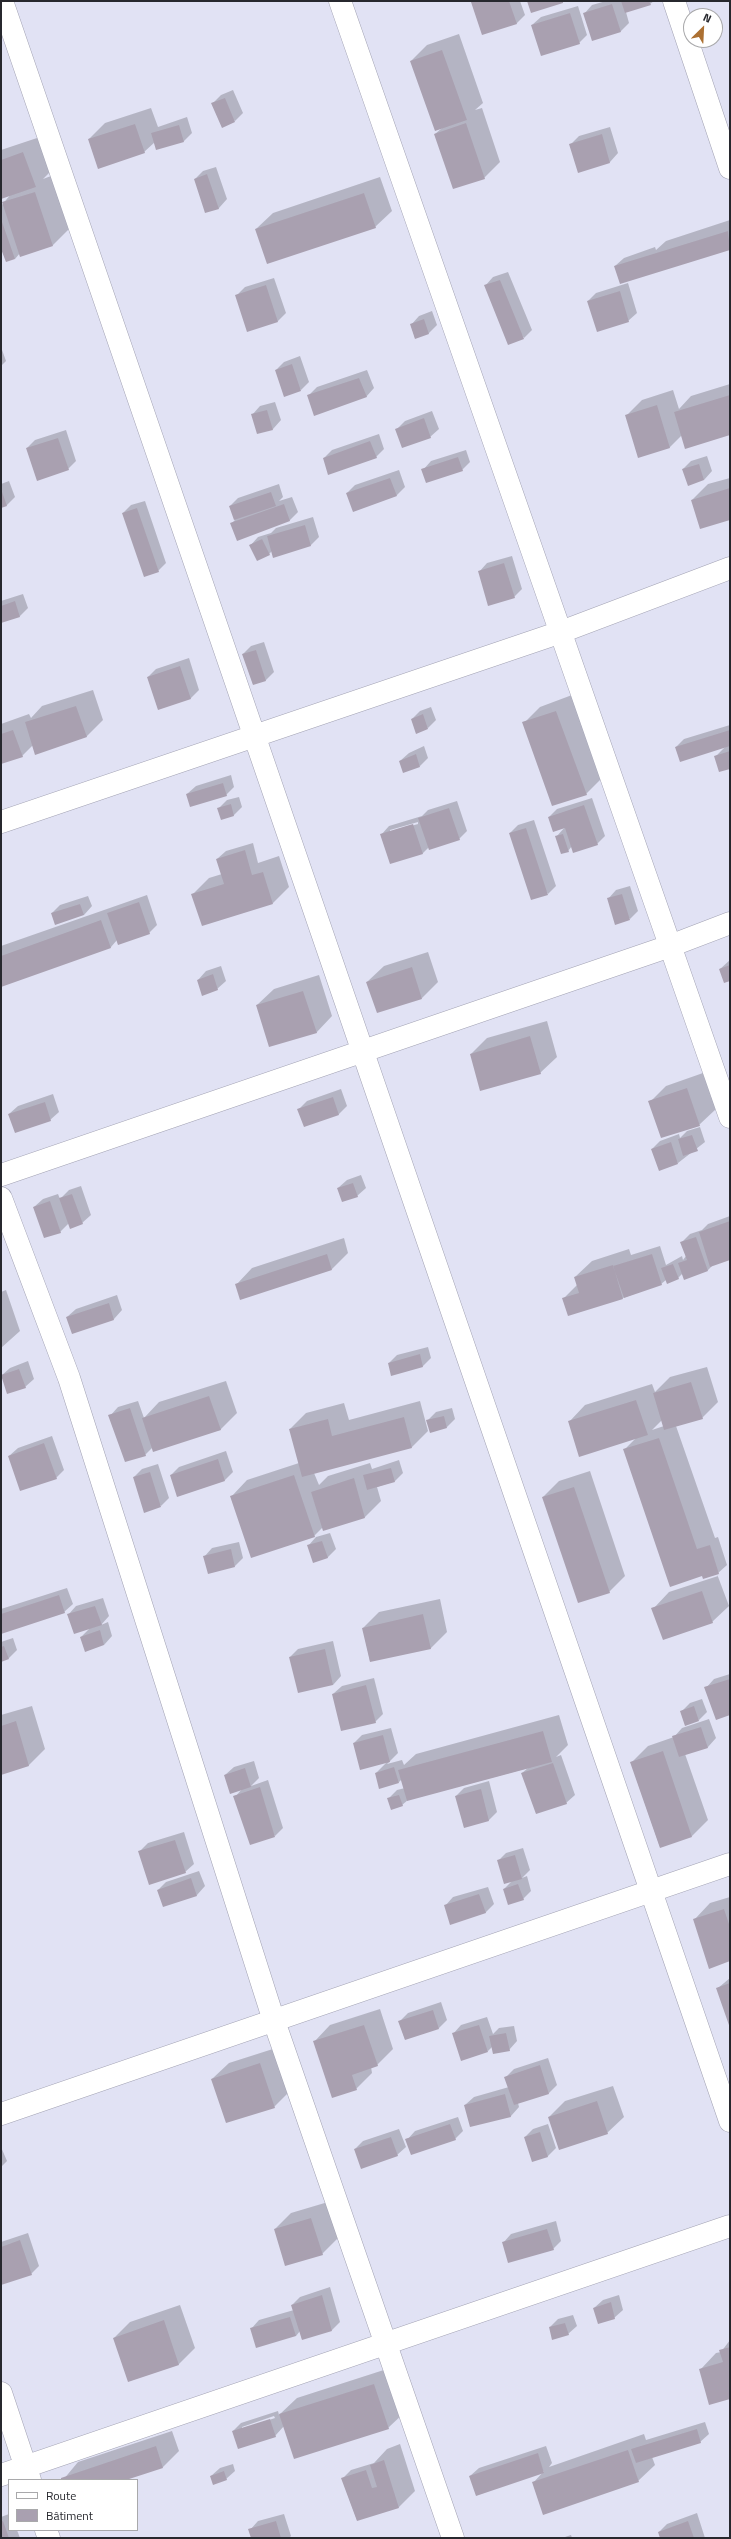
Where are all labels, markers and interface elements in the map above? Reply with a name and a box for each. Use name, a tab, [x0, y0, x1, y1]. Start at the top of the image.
north arrow	[683, 8, 723, 48]
text: N	[701, 9, 714, 27]
legend	[8, 2479, 138, 2531]
text: Route	[46, 2486, 76, 2505]
text: Bâtiment	[46, 2506, 93, 2525]

